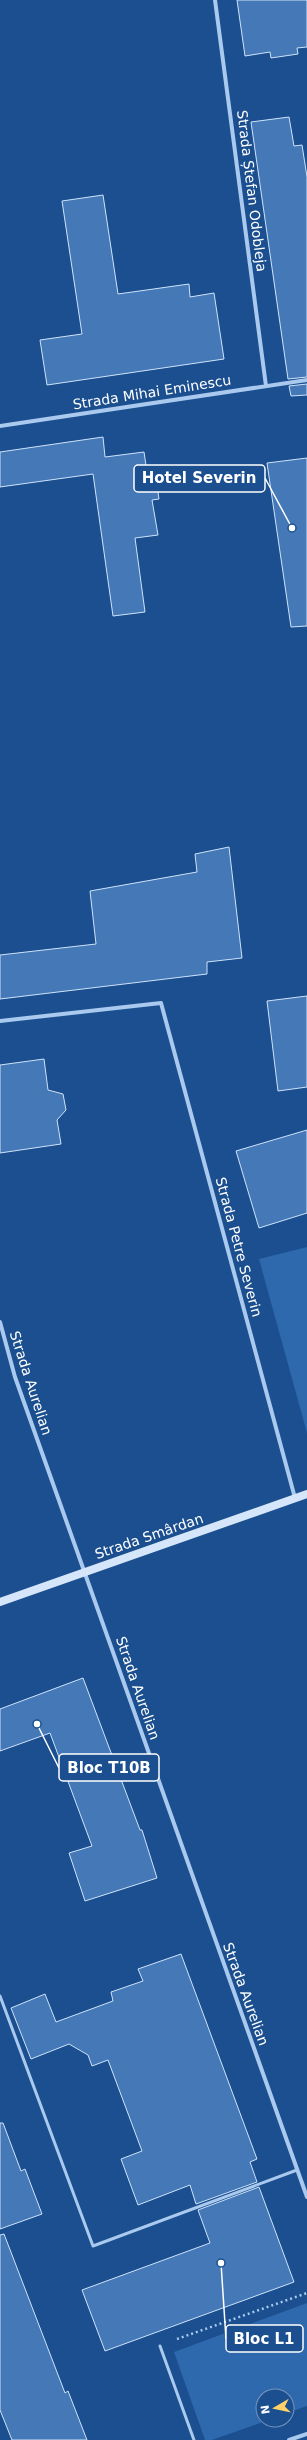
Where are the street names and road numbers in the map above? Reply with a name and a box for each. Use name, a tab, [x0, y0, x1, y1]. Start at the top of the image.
street label: Strada Ștefan Odobleja	[233, 109, 270, 273]
street label: Strada Mihai Eminescu	[72, 372, 232, 412]
street label: Strada Petre Severin	[213, 1175, 265, 1319]
street label: Strada Aurelian	[7, 1329, 55, 1437]
street label: Strada Smârdan	[93, 1510, 205, 1562]
street label: Strada Aurelian	[113, 1634, 163, 1742]
street label: Strada Aurelian	[220, 1940, 272, 2048]

